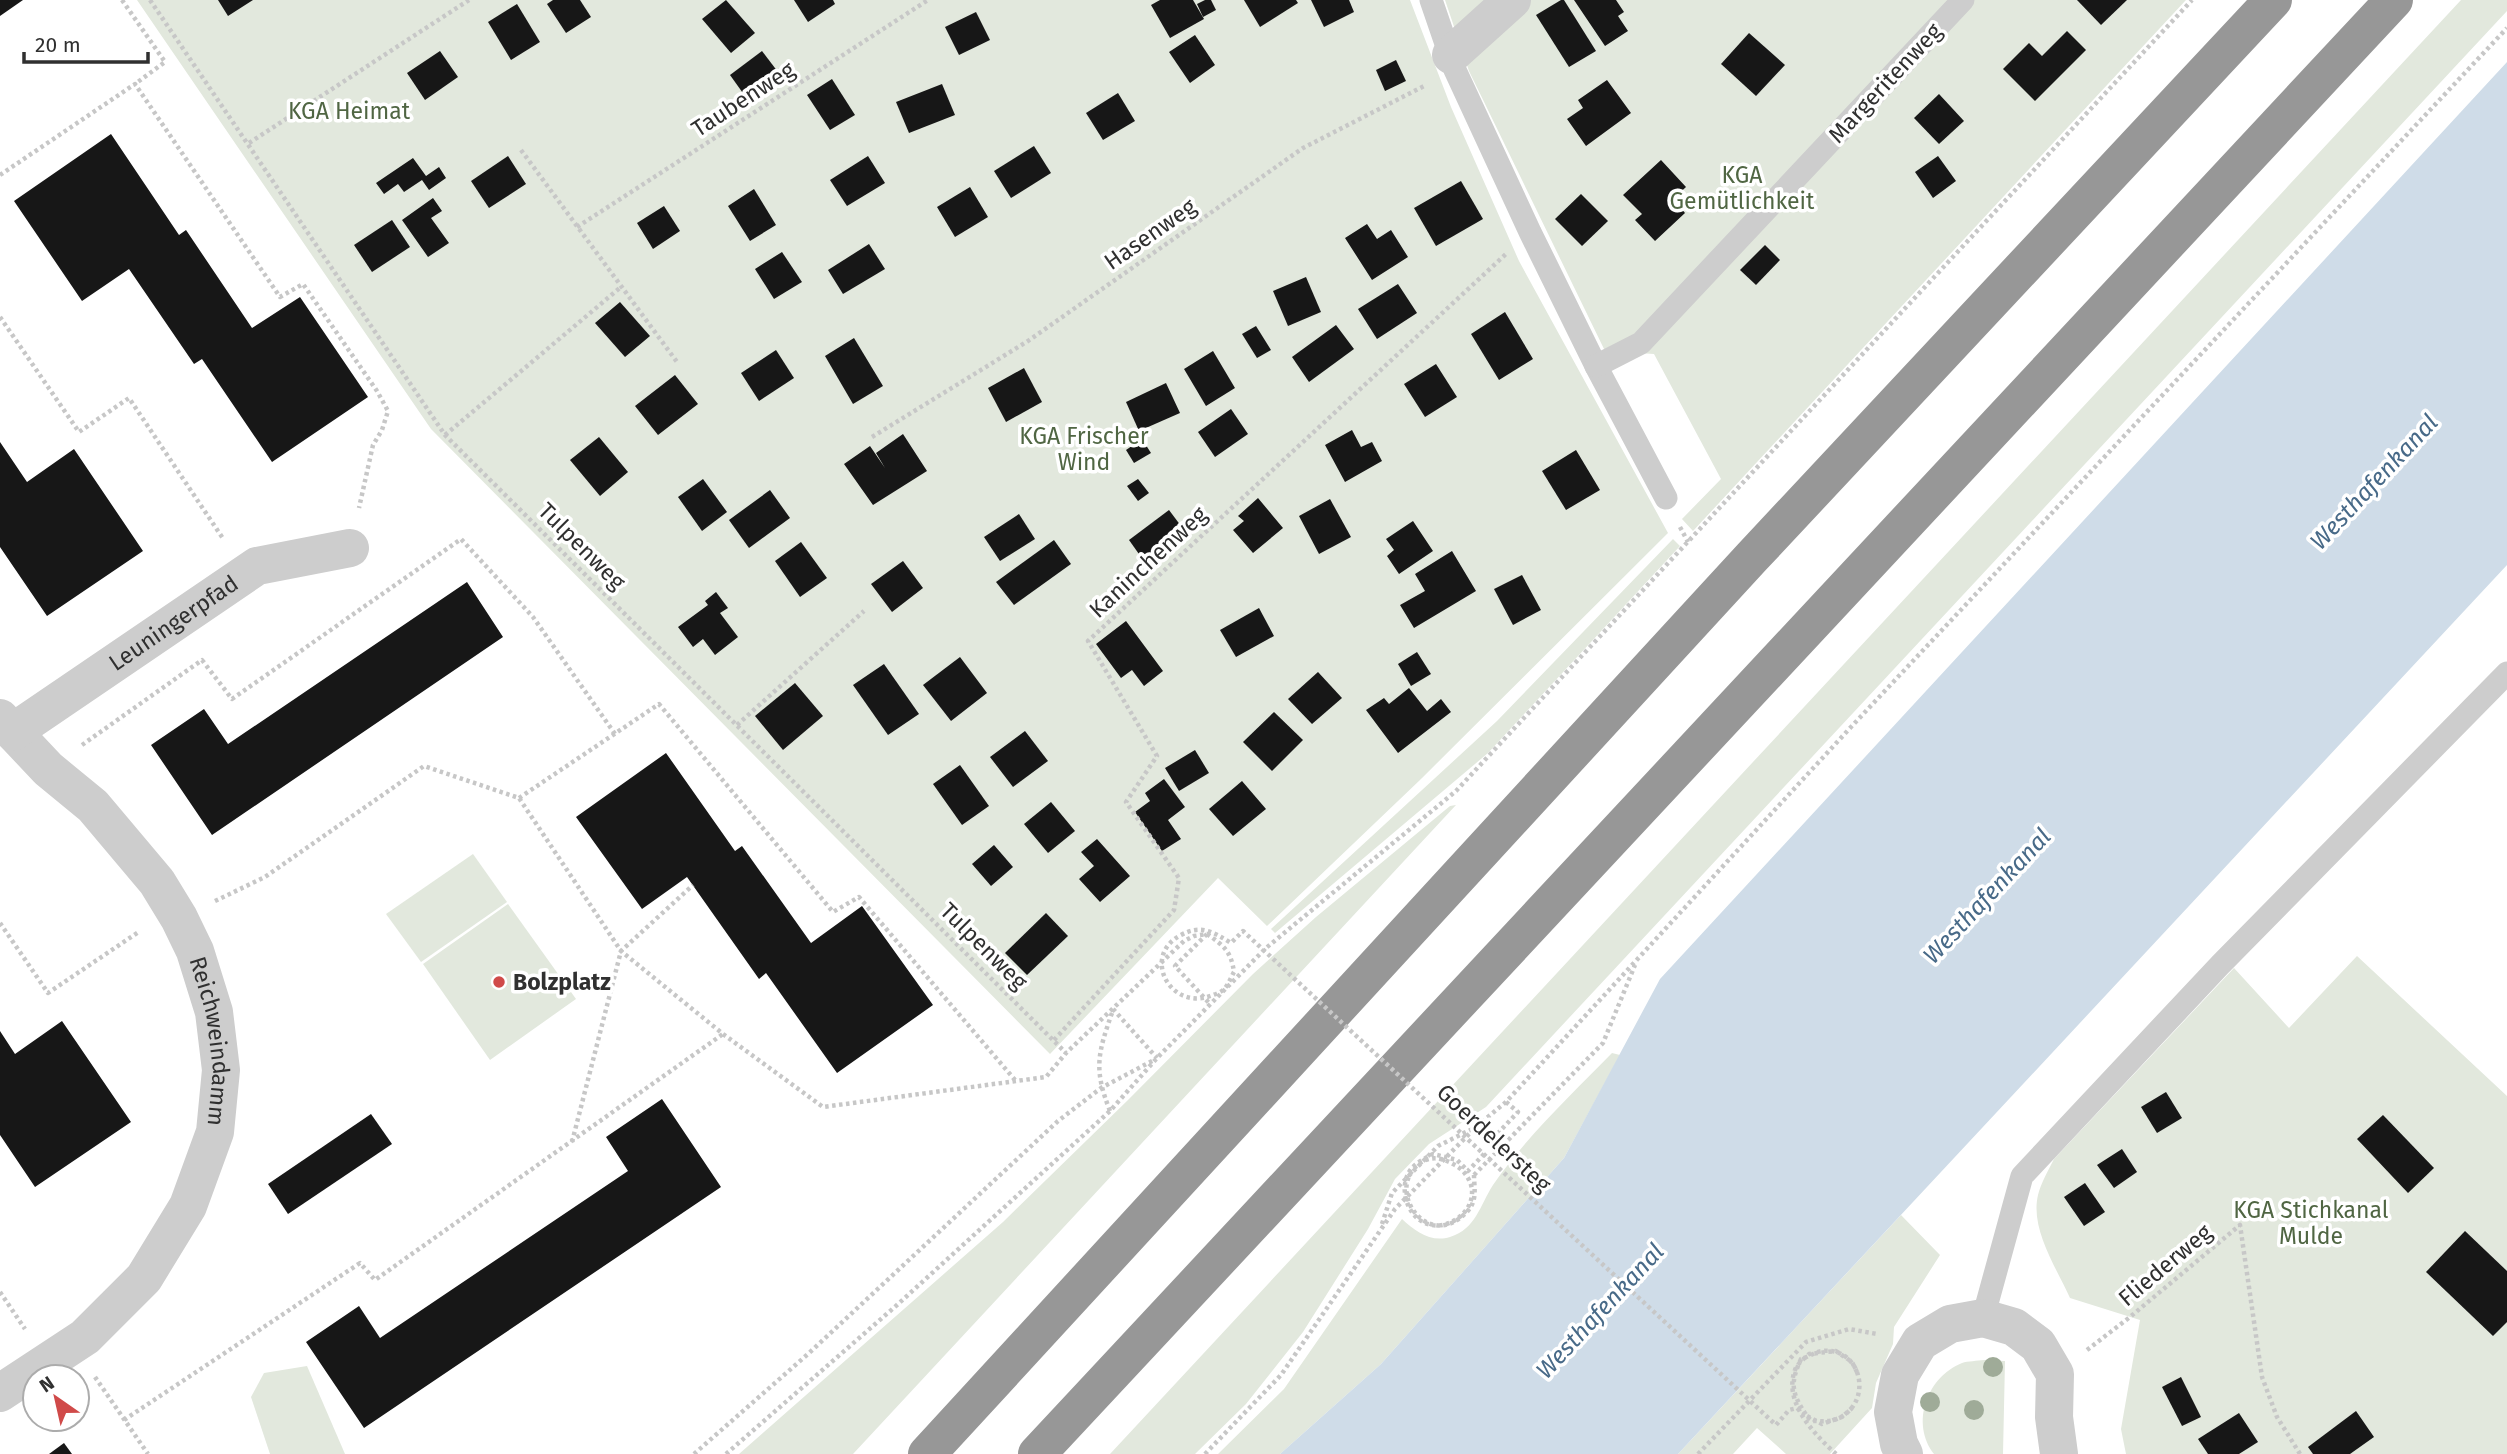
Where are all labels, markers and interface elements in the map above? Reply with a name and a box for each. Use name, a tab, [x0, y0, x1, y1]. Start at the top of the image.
street label: Margeritenweg	[1822, 17, 1948, 149]
scale bar	[24, 21, 149, 65]
text: 20 m	[35, 32, 81, 58]
street label: Taubenweg	[686, 55, 800, 143]
park label: KGA Heimat	[288, 97, 411, 125]
park label: KGA Gemütlichkeit	[1670, 161, 1815, 215]
street label: Hasenweg	[1099, 192, 1201, 276]
water label: Westhafenkanal	[2304, 409, 2444, 555]
park label: KGA Frischer Wind	[1019, 422, 1149, 476]
street label: Tulpenweg	[533, 497, 631, 595]
street label: Kaninchenweg	[1083, 500, 1213, 624]
street label: Leuningerpfad	[103, 569, 243, 677]
water label: Westhafenkanal	[1917, 823, 2057, 969]
street label: Tulpenweg	[935, 897, 1033, 995]
street label: Reichweindamm	[184, 953, 235, 1127]
place label: Bolzplatz	[513, 968, 611, 996]
marker: Bolzplatz	[491, 974, 507, 990]
street label: Goerdelersteg	[1431, 1078, 1557, 1198]
park label: KGA Stichkanal Mulde	[2233, 1196, 2389, 1250]
street label: Fliederweg	[2113, 1218, 2217, 1312]
water label: Westhafenkanal	[1530, 1238, 1670, 1384]
north arrow	[21, 1363, 91, 1433]
text: N	[35, 1371, 58, 1397]

